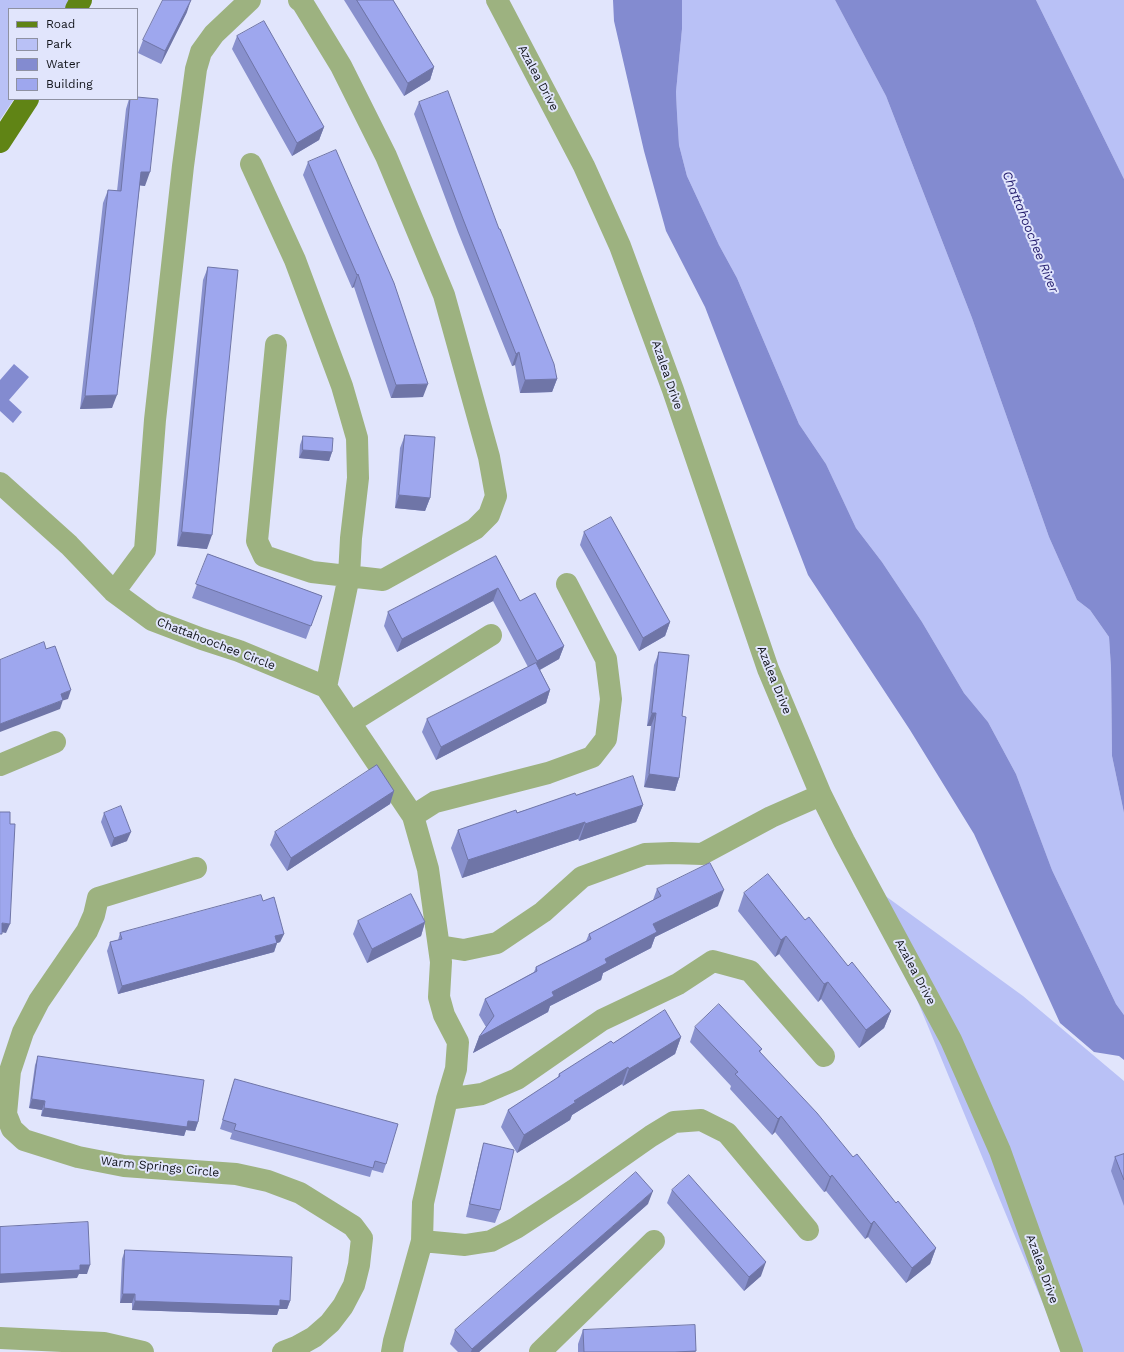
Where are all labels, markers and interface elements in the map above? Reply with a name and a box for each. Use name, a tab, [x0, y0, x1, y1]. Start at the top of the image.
legend	[8, 8, 138, 100]
text: Road	[46, 17, 75, 31]
text: Park	[46, 37, 72, 51]
street label: Azalea Drive	[515, 43, 561, 113]
text: Water	[46, 57, 80, 71]
text: Building	[46, 77, 93, 91]
water label: Chattahoochee River	[998, 169, 1062, 295]
street label: Azalea Drive	[648, 338, 686, 412]
street label: Chattahoochee Circle	[155, 615, 277, 673]
street label: Azalea Drive	[754, 644, 794, 716]
street label: Azalea Drive	[892, 937, 938, 1007]
street label: Warm Springs Circle	[100, 1154, 220, 1180]
street label: Azalea Drive	[1023, 1232, 1061, 1306]

